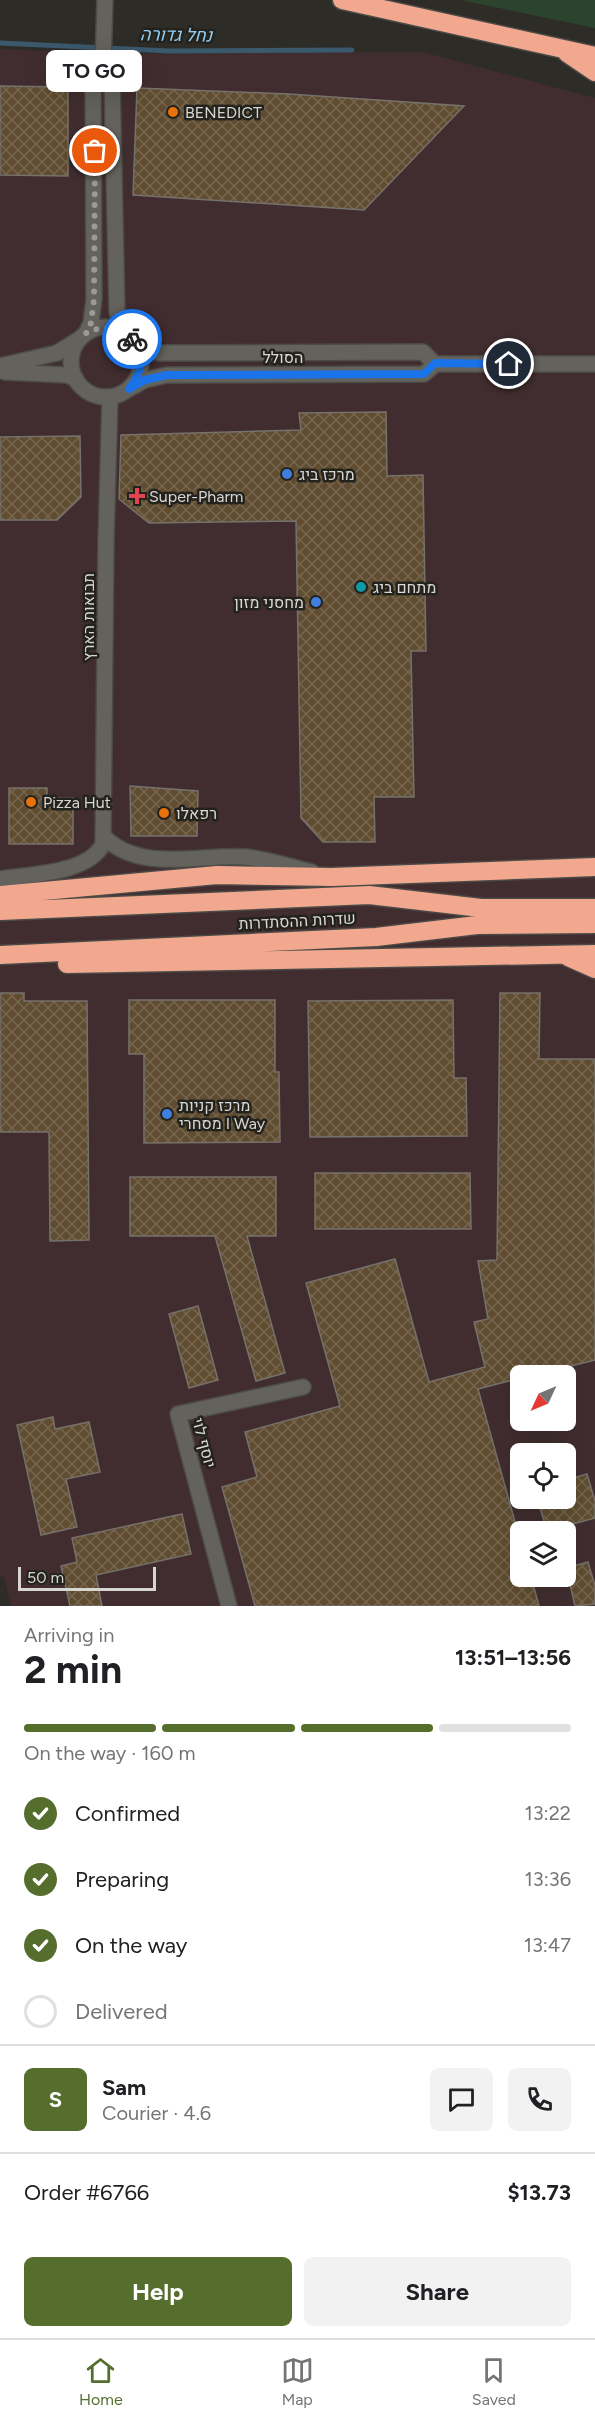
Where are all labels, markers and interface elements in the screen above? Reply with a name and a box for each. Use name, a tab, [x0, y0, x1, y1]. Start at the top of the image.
water label: נחל גדורה	[140, 23, 214, 47]
callout: TO GO	[47, 49, 143, 91]
text: TO GO	[63, 59, 125, 83]
place label: BENEDICT	[185, 103, 262, 122]
marker: BENEDICT	[166, 105, 180, 119]
pin	[69, 125, 120, 176]
icon: bag	[78, 134, 111, 167]
courier	[102, 309, 162, 369]
icon: bike	[116, 323, 149, 356]
pin	[483, 338, 534, 389]
icon: home	[492, 347, 525, 380]
street label: הסולל	[263, 348, 303, 367]
place label: מרכז ביג	[299, 465, 355, 484]
marker: מרכז ביג	[280, 467, 294, 481]
place label: Super-Pharm	[149, 487, 243, 506]
marker: Super-Pharm	[130, 489, 144, 503]
street label: תבואות הארץ	[79, 573, 98, 661]
place label: מתחם ביג	[373, 578, 436, 597]
marker: מתחם ביג	[354, 580, 368, 594]
place label: מחסני מזון	[234, 593, 304, 612]
marker: מחסני מזון	[309, 595, 323, 609]
place label: Pizza Hut	[43, 793, 111, 812]
marker: Pizza Hut	[24, 795, 38, 809]
place label: רפאלו	[176, 804, 217, 823]
marker: רפאלו	[157, 806, 171, 820]
street label: שדרות ההסתדרות	[238, 908, 356, 934]
place label: מרכז קניות מסחרי I Way	[179, 1096, 266, 1133]
marker: מרכז קניות מסחרי I Way	[160, 1107, 174, 1121]
north arrow	[510, 1365, 576, 1431]
map controls	[510, 1365, 576, 1587]
street label: יוסף לוי	[188, 1416, 220, 1470]
button: locate	[510, 1443, 576, 1509]
button: layers	[510, 1521, 576, 1587]
scale bar	[18, 1564, 156, 1592]
text: 50 m	[27, 1568, 64, 1587]
text: Arriving in	[24, 1623, 114, 1647]
text: 13:51–13:56	[455, 1644, 571, 1671]
text: 2 min	[24, 1646, 122, 1693]
text: On the way · 160 m	[24, 1741, 196, 1765]
icon: check	[24, 1797, 57, 1830]
text: Confirmed	[75, 1800, 180, 1827]
text: 13:22	[524, 1801, 571, 1825]
icon: check	[24, 1863, 57, 1896]
text: Preparing	[75, 1866, 169, 1893]
text: 13:36	[525, 1867, 571, 1891]
icon: check	[24, 1929, 57, 1962]
text: On the way	[75, 1932, 187, 1959]
text: 13:47	[524, 1933, 571, 1957]
text: Delivered	[75, 1998, 168, 2025]
button: chat	[430, 2068, 493, 2131]
button: phone	[508, 2068, 571, 2131]
text: Sam	[102, 2074, 146, 2101]
text: S	[49, 2086, 62, 2113]
text: Courier · 4.6	[102, 2101, 211, 2125]
text: Order #6766	[24, 2179, 149, 2206]
text: $13.73	[507, 2179, 571, 2206]
button: Help	[24, 2257, 292, 2326]
button: Share	[304, 2257, 571, 2326]
tab: Home	[79, 2354, 123, 2409]
tab: Map	[281, 2354, 314, 2409]
tab: Saved	[472, 2354, 516, 2409]

